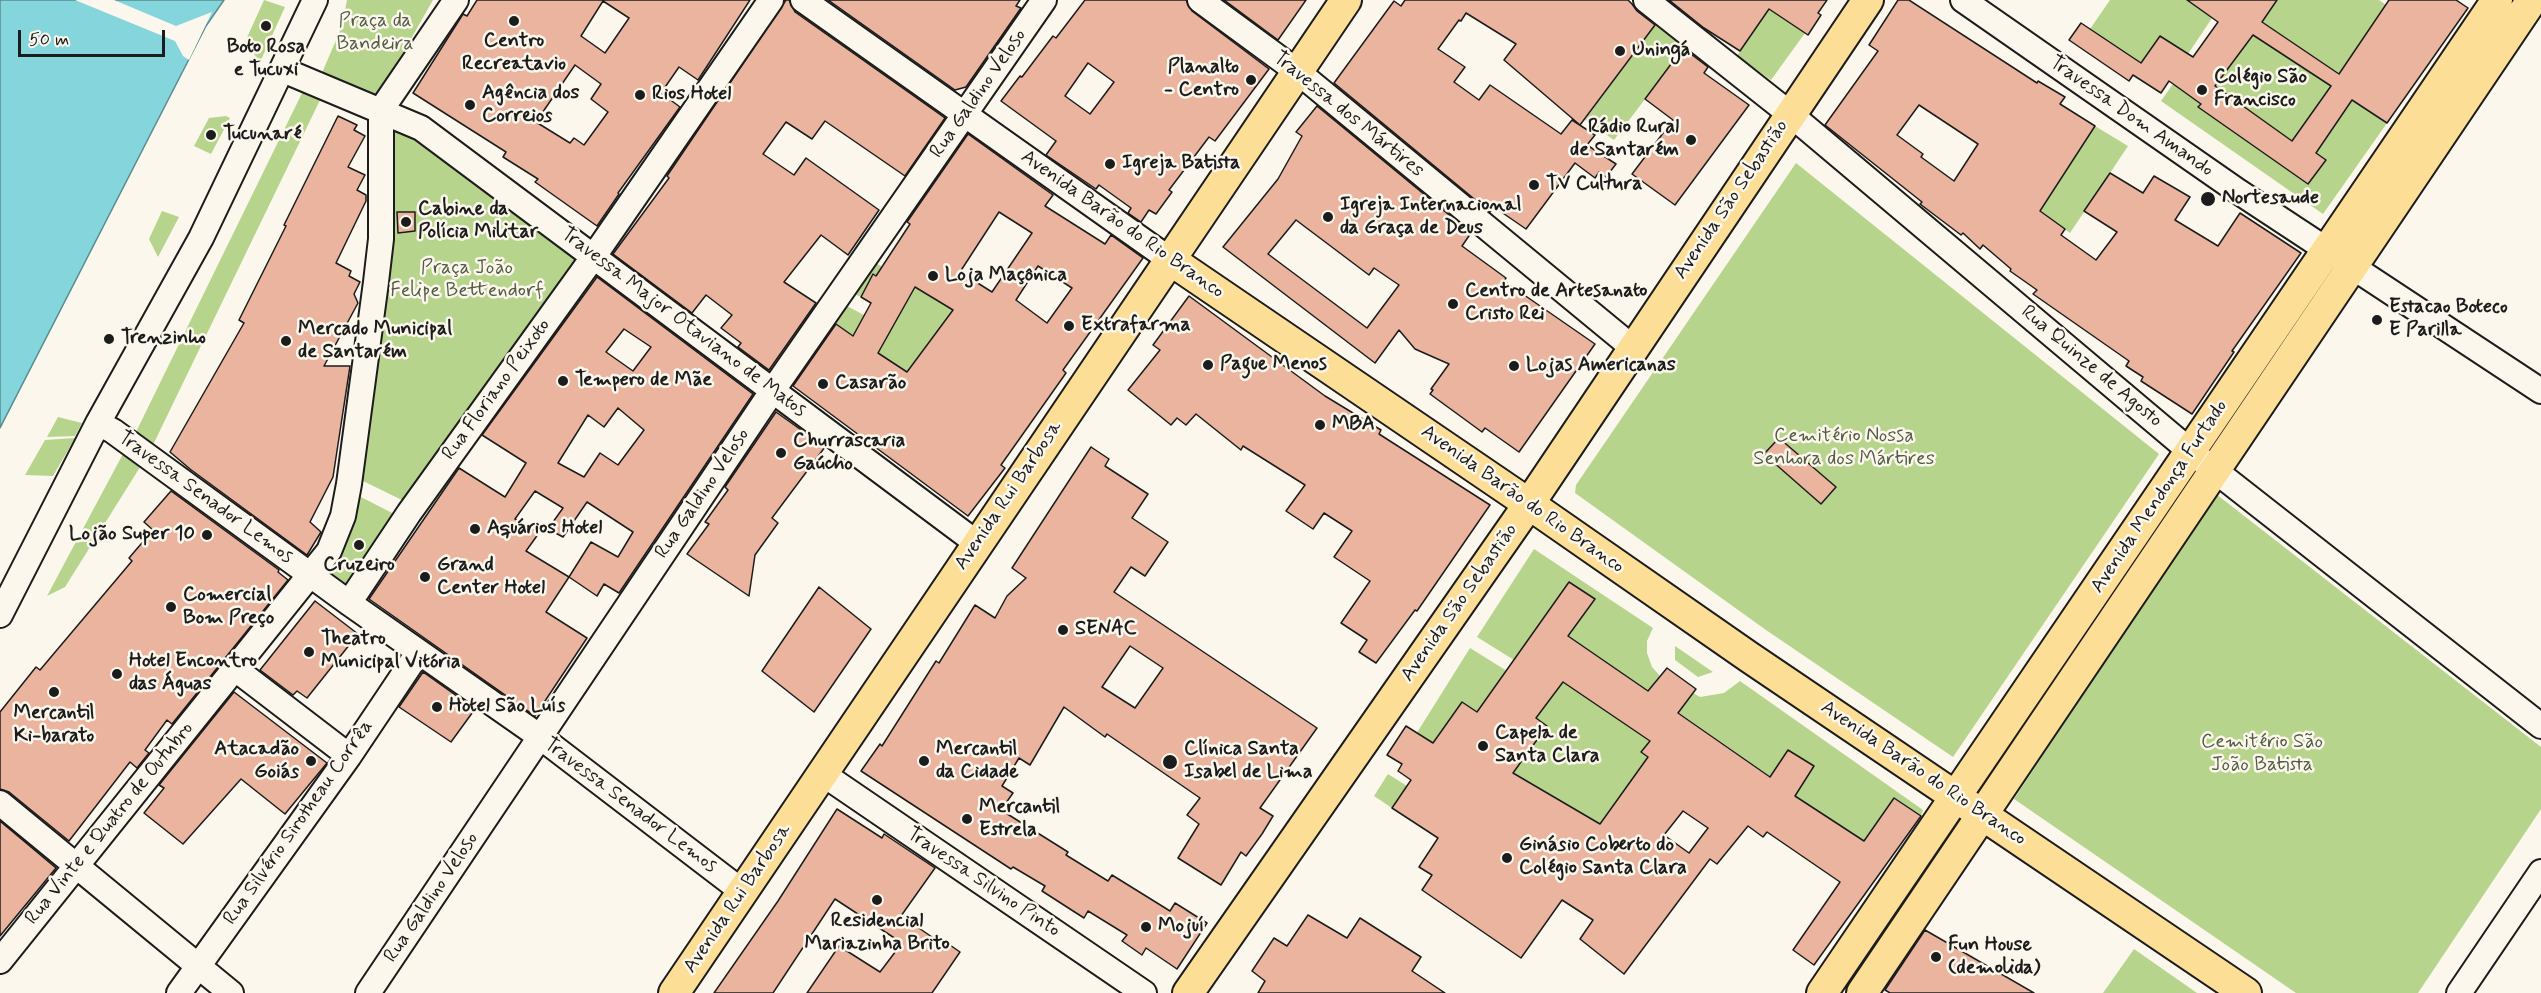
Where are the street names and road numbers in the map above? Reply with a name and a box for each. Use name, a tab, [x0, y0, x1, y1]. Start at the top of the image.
street label: Rua Galdino Veloso	[926, 25, 1032, 163]
street label: Travessa dos Mártires	[1268, 47, 1428, 183]
street label: Travessa Dom Amando	[2044, 51, 2218, 183]
street label: Avenida São Sebastião	[1670, 116, 1794, 284]
street label: Avenida Barão do Rio Branco	[1016, 146, 1228, 304]
street label: Travessa Major Otaviano de Matos	[556, 223, 810, 423]
street label: Rua Quinze de Agosto	[2015, 301, 2167, 433]
street label: Rua Floriano Peixoto	[438, 315, 556, 465]
street label: Avenida Mendonça Furtado	[2086, 396, 2234, 598]
street label: Avenida Rui Barbosa	[950, 417, 1068, 575]
street label: Avenida Barão do Rio Branco	[1416, 421, 1628, 579]
street label: Rua Galdino Veloso	[651, 424, 755, 564]
street label: Travessa Senador Lemos	[113, 426, 297, 570]
street label: Avenida São Sebastião	[1396, 519, 1524, 687]
street label: Avenida Barão do Rio Branco	[1816, 696, 2030, 852]
street label: Rua Silvério Sirotheau Corrêa	[219, 716, 379, 930]
street label: Rua Vinte e Quatro de Outubro	[21, 718, 199, 930]
street label: Travessa Senador Lemos	[539, 733, 721, 879]
street label: Avenida Rui Barbosa	[679, 820, 797, 978]
street label: Travessa Silvino Pinto	[902, 823, 1064, 943]
street label: Rua Galdino Veloso	[380, 828, 484, 968]

